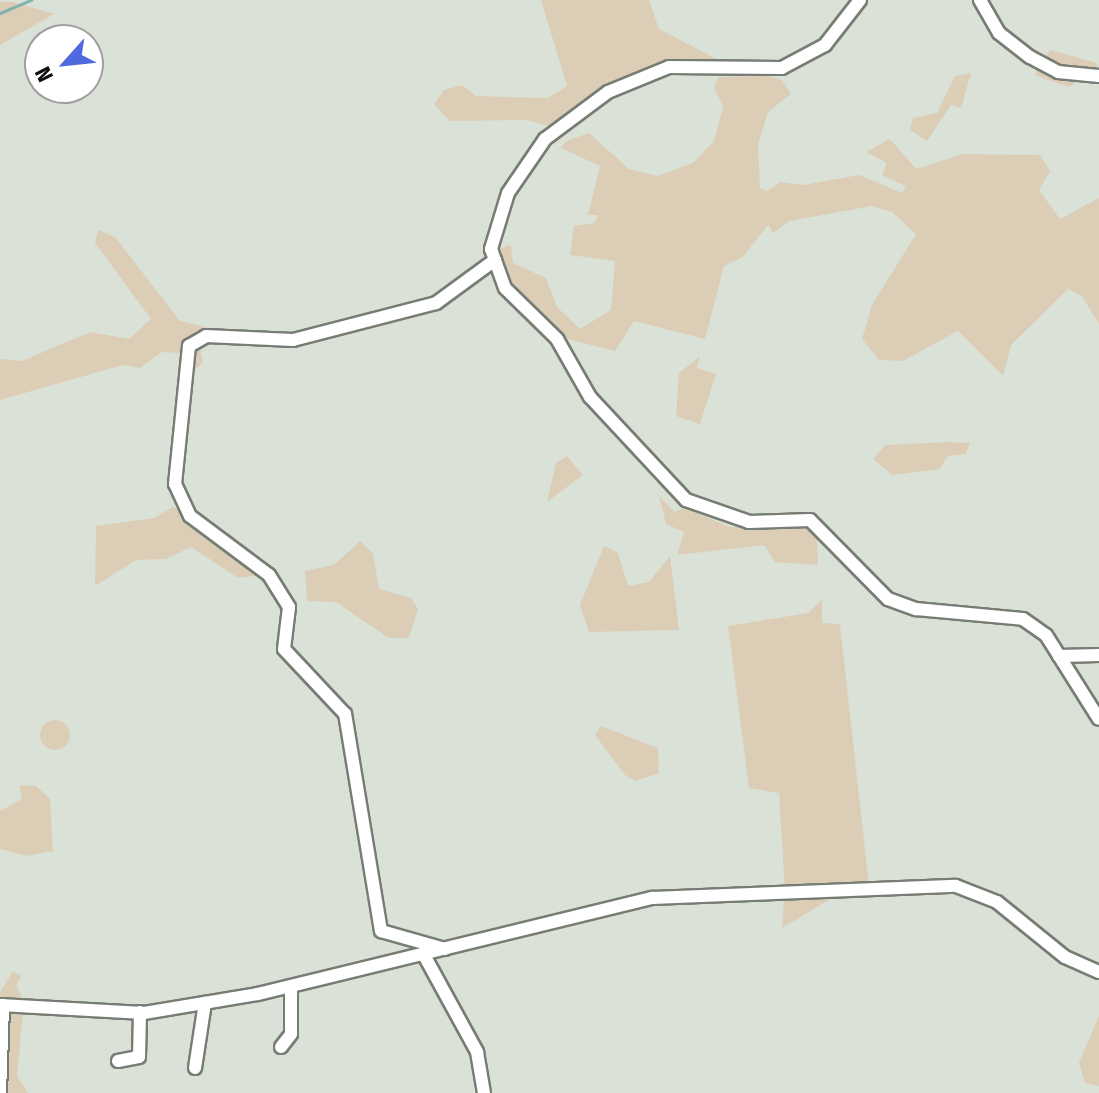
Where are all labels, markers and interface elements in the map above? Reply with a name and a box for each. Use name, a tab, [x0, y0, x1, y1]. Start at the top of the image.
north arrow	[24, 24, 104, 104]
text: N	[29, 62, 59, 86]

